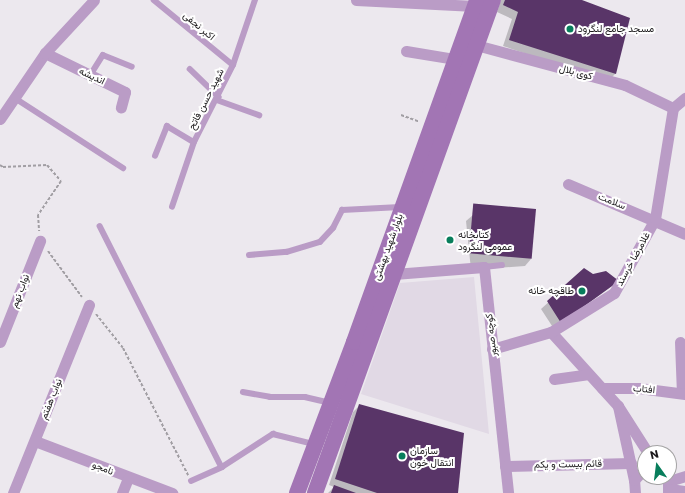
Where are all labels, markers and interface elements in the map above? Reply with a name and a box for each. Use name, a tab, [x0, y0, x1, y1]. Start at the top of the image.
street label: اکبر نجفی	[181, 9, 217, 43]
place label: مسجد جامع لنگرود	[578, 23, 654, 35]
marker: مسجد جامع لنگرود	[565, 24, 575, 34]
street label: کوی بلال	[558, 62, 594, 82]
street label: اندیشه	[77, 65, 107, 87]
street label: شهید حسن فاتح	[186, 67, 226, 131]
street label: سلامت	[597, 190, 627, 212]
street label: بلوار شهید بهشتی	[370, 212, 406, 282]
place label: کتابخانه عمومی لنگرود	[458, 228, 512, 252]
street label: غلامرضا خرسند	[613, 230, 653, 288]
marker: کتابخانه عمومی لنگرود	[445, 235, 455, 245]
street label: نواب نهم	[8, 272, 32, 310]
place label: طاقچه خانه	[528, 285, 574, 297]
marker: طاقچه خانه	[577, 286, 587, 296]
street label: کوچه صبور	[483, 313, 499, 357]
street label: نواب هفتم	[37, 377, 65, 421]
street label: افتاب	[632, 382, 656, 396]
place label: سازمان انتقال خون	[410, 444, 454, 468]
north arrow	[637, 445, 677, 485]
text: N	[648, 446, 660, 463]
marker: سازمان انتقال خون	[397, 451, 407, 461]
street label: قائم بیست و یکم	[534, 457, 602, 471]
street label: نامجو	[91, 458, 115, 478]

